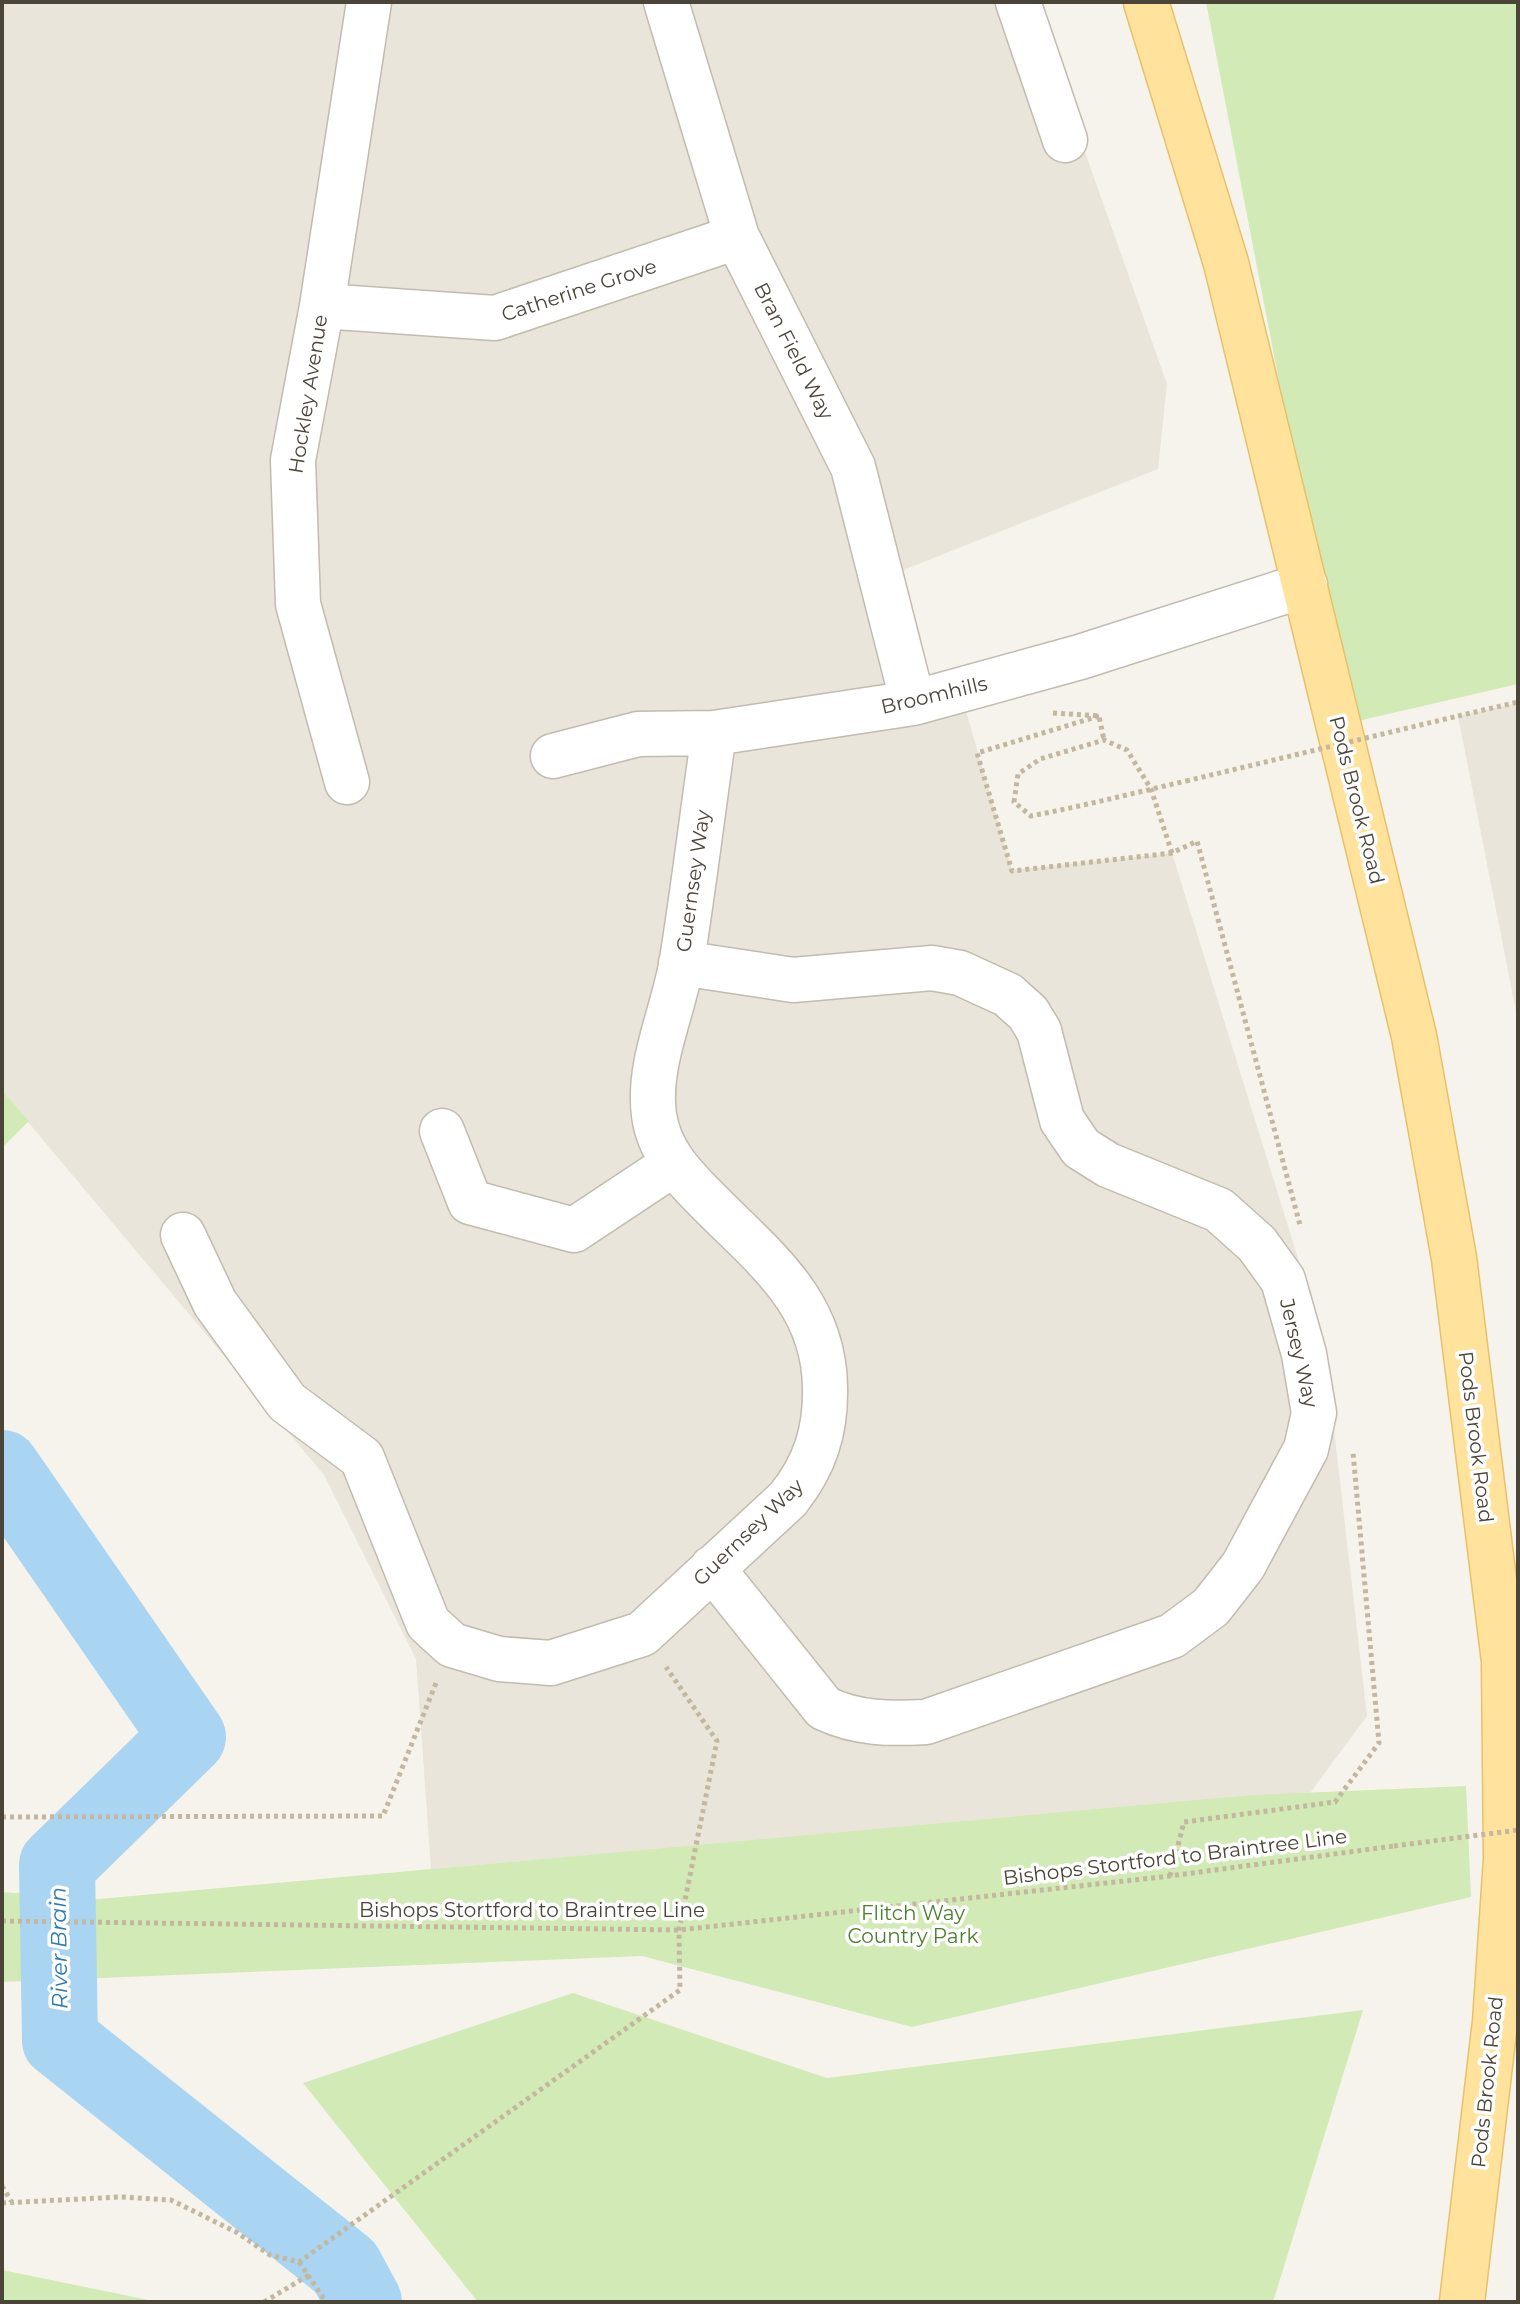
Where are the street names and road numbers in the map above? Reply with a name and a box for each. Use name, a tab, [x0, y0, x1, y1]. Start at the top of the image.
street label: Catherine Grove	[498, 254, 660, 326]
street label: Bran Field Way	[749, 278, 839, 424]
street label: Hockley Avenue	[284, 313, 332, 475]
street label: Broomhills	[878, 671, 990, 719]
street label: Pods Brook Road	[1324, 713, 1390, 887]
street label: Guernsey Way	[671, 808, 715, 954]
street label: Jersey Way	[1275, 1295, 1323, 1410]
street label: Pods Brook Road	[1454, 1350, 1498, 1524]
street label: Guernsey Way	[688, 1473, 808, 1590]
street label: Bishops Stortford to Braintree Line	[1002, 1824, 1348, 1890]
street label: Bishops Stortford to Braintree Line	[359, 1898, 705, 1922]
street label: Pods Brook Road	[1466, 1995, 1508, 2169]

